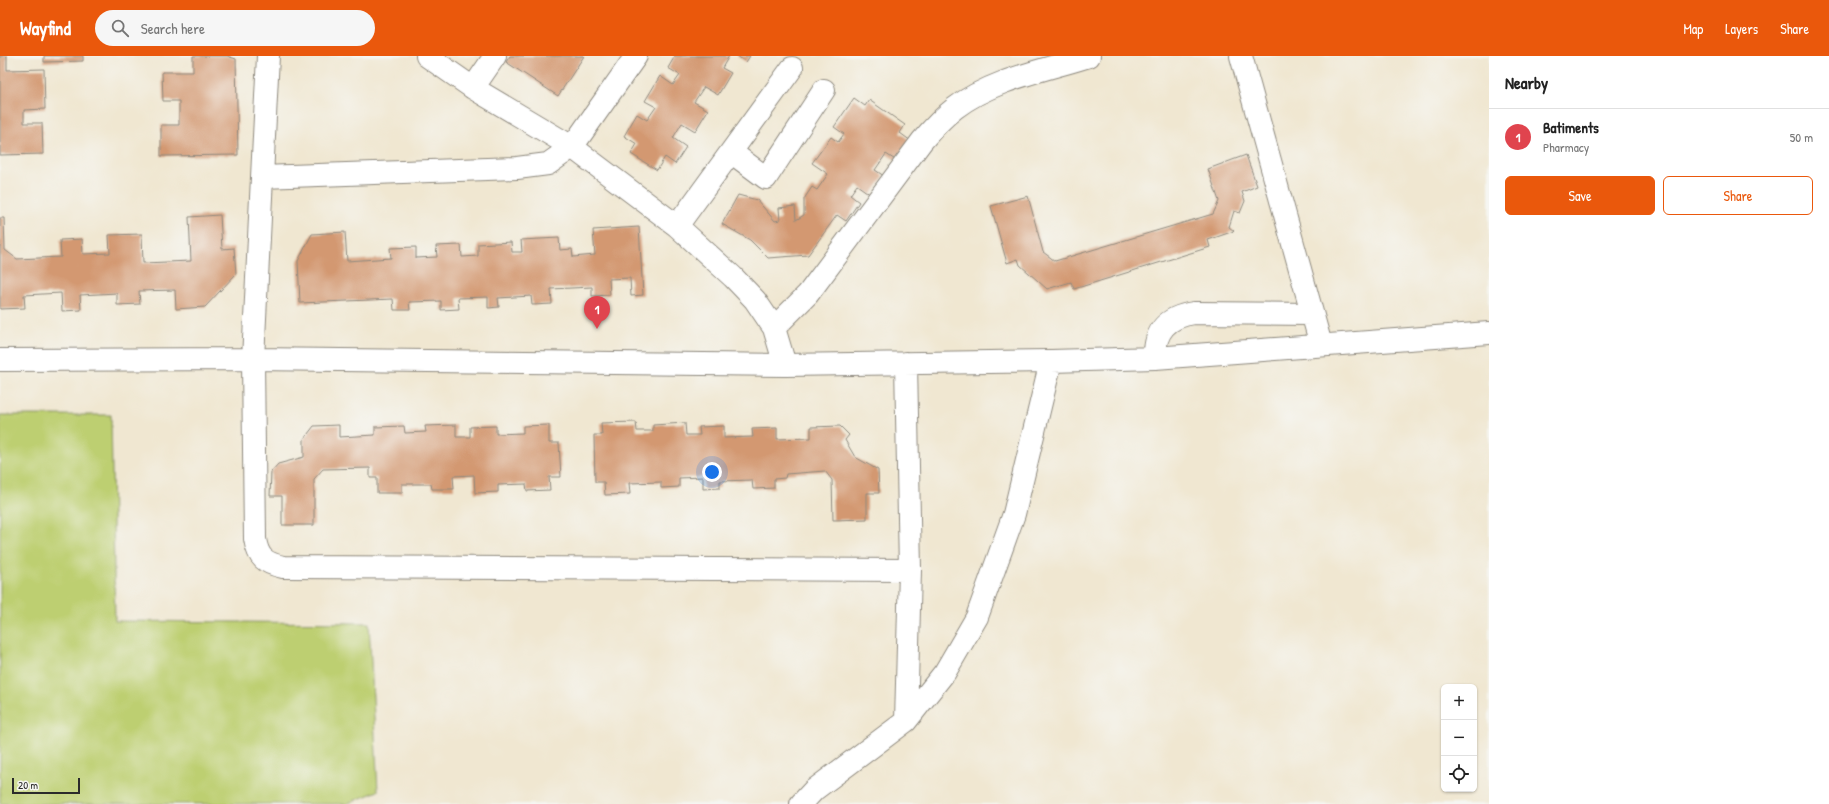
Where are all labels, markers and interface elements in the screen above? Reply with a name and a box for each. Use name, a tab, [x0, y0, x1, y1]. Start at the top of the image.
search box	[95, 10, 375, 46]
text: Wayfind	[20, 15, 71, 41]
icon: search	[109, 17, 131, 39]
text: Search here	[141, 18, 205, 39]
text: Map	[1683, 19, 1703, 38]
text: Layers	[1725, 19, 1758, 38]
text: Share	[1780, 19, 1809, 38]
text: Nearby	[1505, 71, 1548, 94]
text: Batiments	[1543, 117, 1599, 138]
text: 1	[1516, 128, 1520, 146]
text: 50 m	[1790, 128, 1813, 146]
text: Pharmacy	[1543, 138, 1589, 156]
button: Save	[1505, 176, 1655, 215]
button: Share	[1663, 176, 1813, 215]
pin: 1	[584, 296, 610, 329]
your location	[702, 462, 722, 482]
map controls	[1441, 684, 1477, 792]
button: +	[1441, 684, 1477, 720]
button: −	[1441, 720, 1477, 756]
button: locate	[1441, 756, 1477, 792]
scale bar	[12, 776, 80, 795]
text: 20 m	[18, 778, 38, 792]

